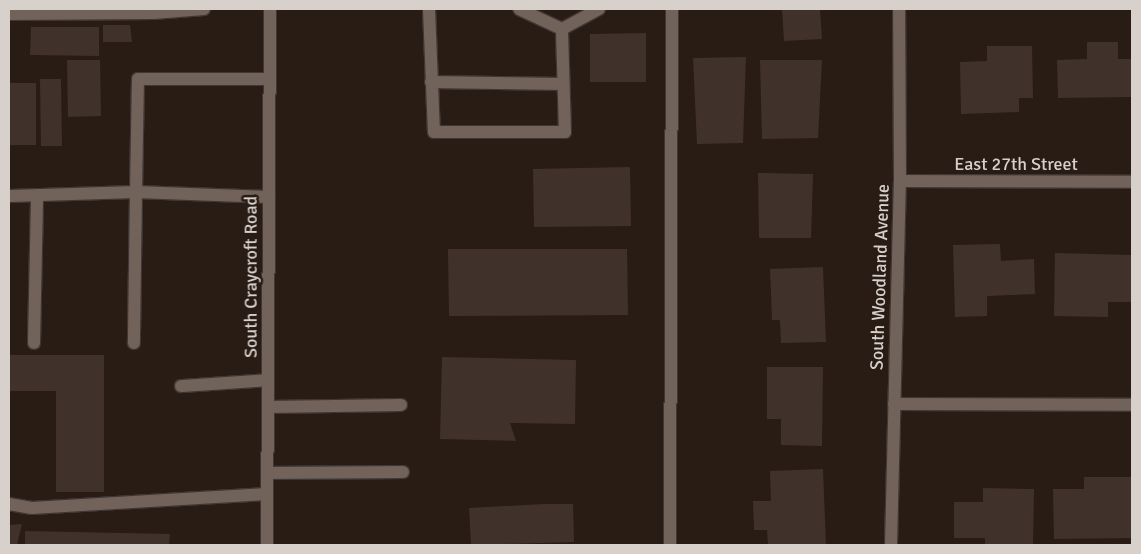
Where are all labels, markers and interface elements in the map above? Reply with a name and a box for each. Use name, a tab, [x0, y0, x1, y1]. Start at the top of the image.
street label: East 27th Street	[954, 153, 1078, 175]
street label: South Woodland Avenue	[866, 184, 894, 370]
street label: South Craycroft Road	[240, 196, 262, 358]

